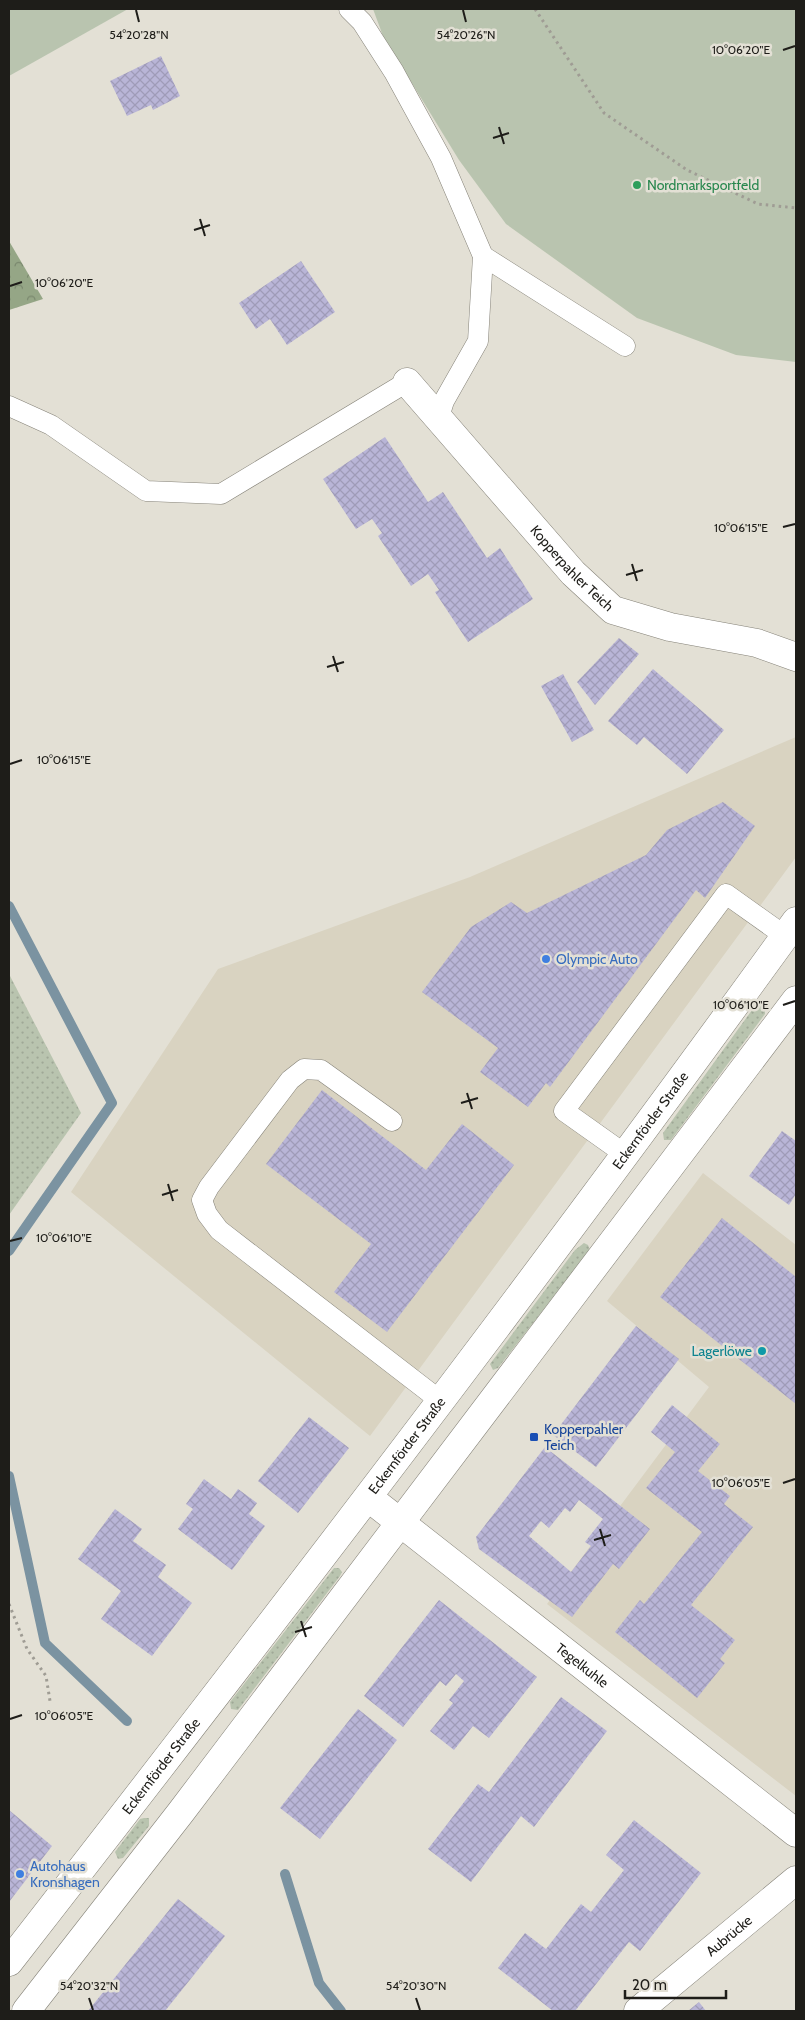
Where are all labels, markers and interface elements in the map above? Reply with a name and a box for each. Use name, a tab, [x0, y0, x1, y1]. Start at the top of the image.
text: 54°20'28"N	[109, 27, 169, 42]
text: 54°20'26"N	[437, 27, 495, 42]
text: 10°06'20"E	[712, 42, 770, 57]
place label: Nordmarksportfeld	[647, 176, 759, 194]
marker: Nordmarksportfeld	[631, 179, 643, 191]
text: 10°06'20"E	[35, 275, 93, 290]
text: 10°06'15"E	[714, 520, 768, 535]
street label: Kopperpahler Teich	[526, 521, 618, 615]
text: 10°06'15"E	[37, 752, 91, 767]
place label: Olympic Auto	[556, 950, 638, 968]
marker: Olympic Auto	[540, 953, 552, 965]
text: 10°06'10"E	[713, 997, 769, 1012]
street label: Eckernförder Straße	[608, 1068, 692, 1173]
text: 10°06'10"E	[36, 1230, 92, 1245]
place label: Lagerlöwe	[692, 1342, 752, 1360]
marker: Lagerlöwe	[756, 1345, 768, 1357]
street label: Eckernförder Straße	[364, 1393, 449, 1498]
place label: Kopperpahler Teich	[544, 1420, 624, 1454]
marker: Kopperpahler Teich	[528, 1431, 540, 1443]
text: 10°06'05"E	[712, 1475, 771, 1490]
street label: Tegelkuhle	[552, 1639, 612, 1692]
text: 10°06'05"E	[35, 1708, 94, 1723]
street label: Eckernförder Straße	[118, 1714, 204, 1818]
place label: Autohaus Kronshagen	[30, 1857, 100, 1891]
marker: Autohaus Kronshagen	[14, 1868, 26, 1880]
street label: Aubrücke	[702, 1911, 756, 1960]
scale bar	[625, 1968, 726, 2000]
text: 20 m	[632, 1976, 667, 1994]
text: 54°20'32"N	[60, 1978, 118, 1993]
text: 54°20'30"N	[386, 1978, 446, 1993]

